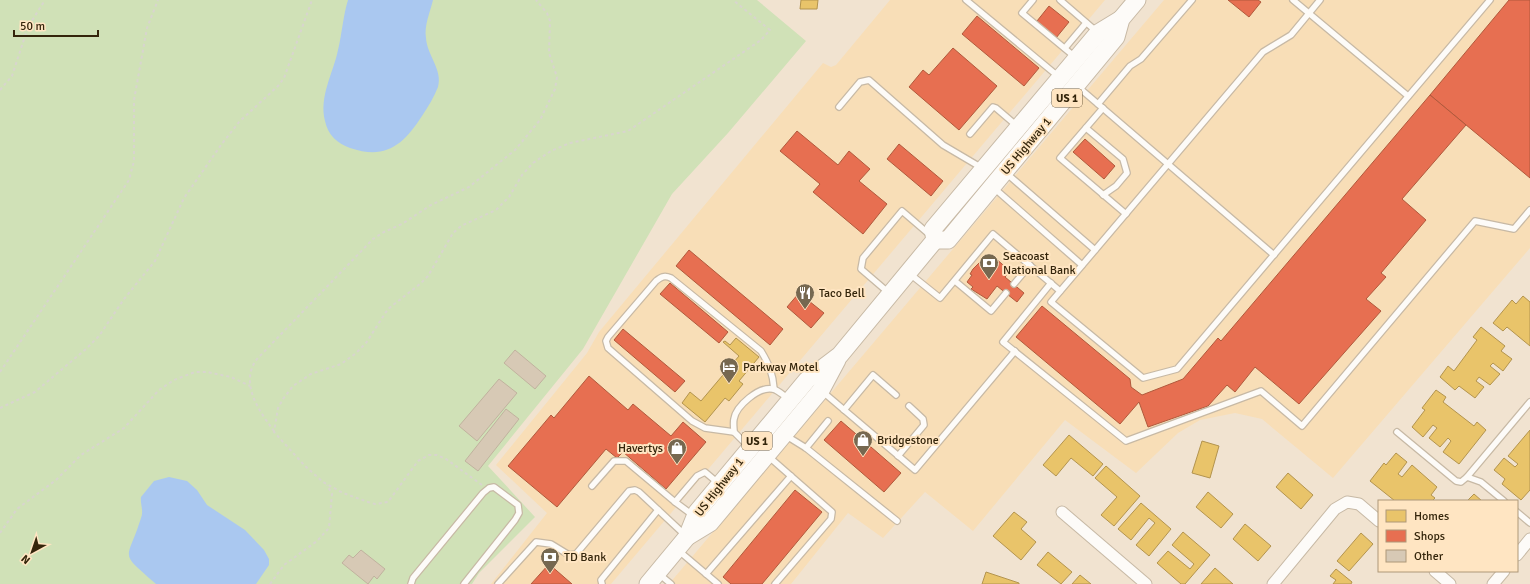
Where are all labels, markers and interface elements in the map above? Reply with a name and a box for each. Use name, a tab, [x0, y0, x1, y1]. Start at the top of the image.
scale bar	[14, 12, 98, 38]
text: 50 m	[20, 19, 45, 34]
road number: US 1	[1052, 89, 1082, 107]
street label: US Highway 1	[998, 114, 1055, 178]
place label: Seacoast National Bank	[1003, 249, 1076, 278]
bank icon: Seacoast National Bank	[978, 252, 1000, 280]
restaurant icon: Taco Bell	[794, 282, 816, 310]
place label: Taco Bell	[819, 286, 865, 301]
hotel icon: Parkway Motel	[718, 356, 740, 384]
place label: Parkway Motel	[743, 360, 819, 375]
shop icon: Bridgestone	[852, 429, 874, 457]
road number: US 1	[742, 432, 772, 450]
place label: Bridgestone	[877, 433, 939, 448]
shop icon: Havertys	[666, 437, 688, 465]
place label: Havertys	[618, 441, 663, 456]
street label: US Highway 1	[692, 455, 747, 520]
legend	[1378, 500, 1518, 572]
text: Homes	[1414, 509, 1449, 524]
text: Shops	[1414, 529, 1445, 544]
north arrow	[12, 532, 52, 572]
bank icon: TD Bank	[539, 546, 561, 574]
text: Other	[1414, 549, 1444, 564]
place label: TD Bank	[564, 550, 606, 565]
text: N	[19, 552, 33, 567]

